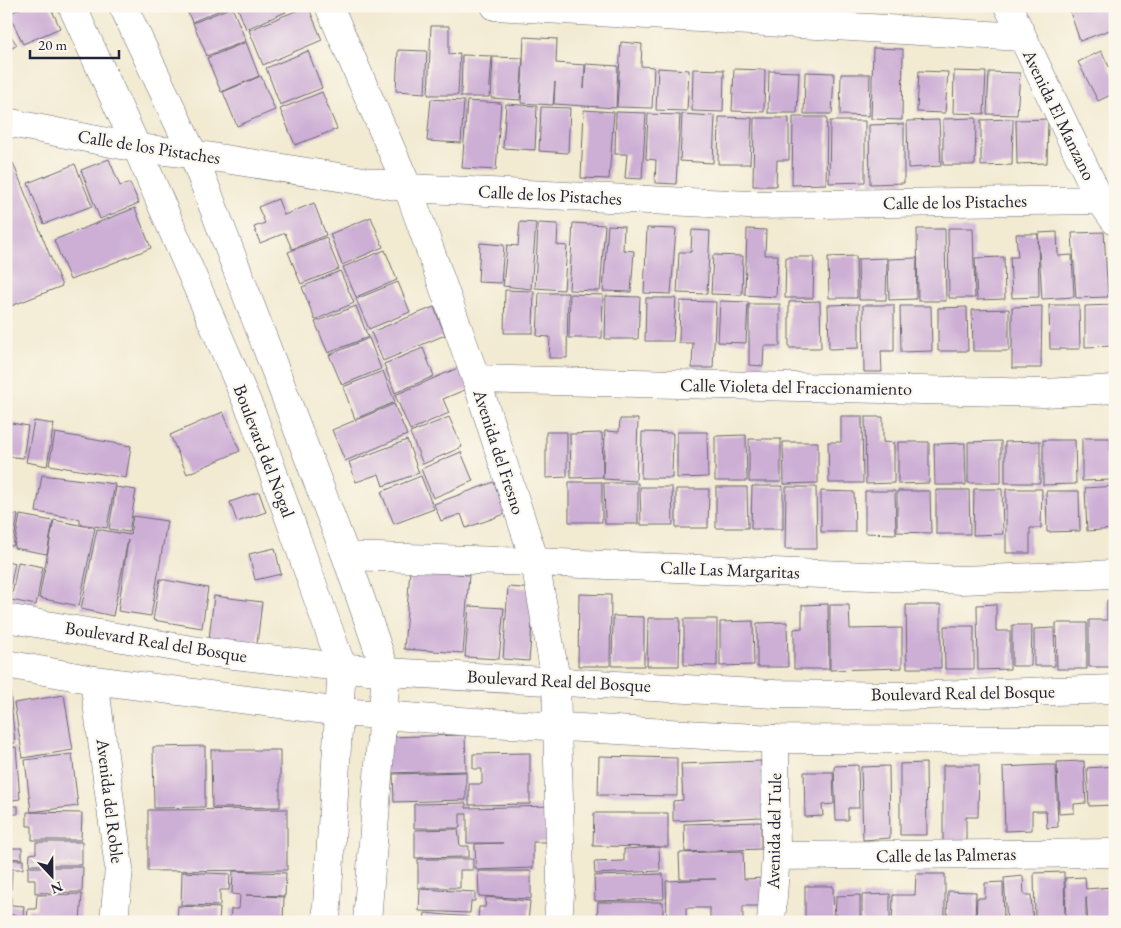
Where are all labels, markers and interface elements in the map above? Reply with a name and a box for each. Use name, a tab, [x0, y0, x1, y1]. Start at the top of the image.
scale bar	[30, 28, 119, 60]
text: 20 m	[38, 35, 67, 54]
street label: Avenida El Manzano	[1017, 45, 1101, 184]
street label: Calle de los Pistaches	[76, 124, 222, 169]
street label: Calle de los Pistaches	[478, 179, 623, 210]
street label: Calle de los Pistaches	[883, 189, 1027, 214]
street label: Calle Violeta del Fraccionamiento	[680, 373, 912, 400]
street label: Boulevard del Nogal	[229, 381, 300, 520]
street label: Avenida del Fresno	[468, 386, 531, 517]
street label: Calle Las Margaritas	[660, 556, 800, 583]
street label: Boulevard Real del Bosque	[63, 616, 249, 667]
street label: Boulevard Real del Bosque	[467, 664, 652, 697]
street label: Boulevard Real del Bosque	[871, 679, 1055, 706]
street label: Avenida del Roble	[91, 736, 130, 865]
street label: Avenida del Tule	[761, 773, 786, 890]
street label: Calle de las Palmeras	[876, 842, 1017, 867]
north arrow	[28, 850, 78, 900]
text: N	[48, 878, 65, 899]

